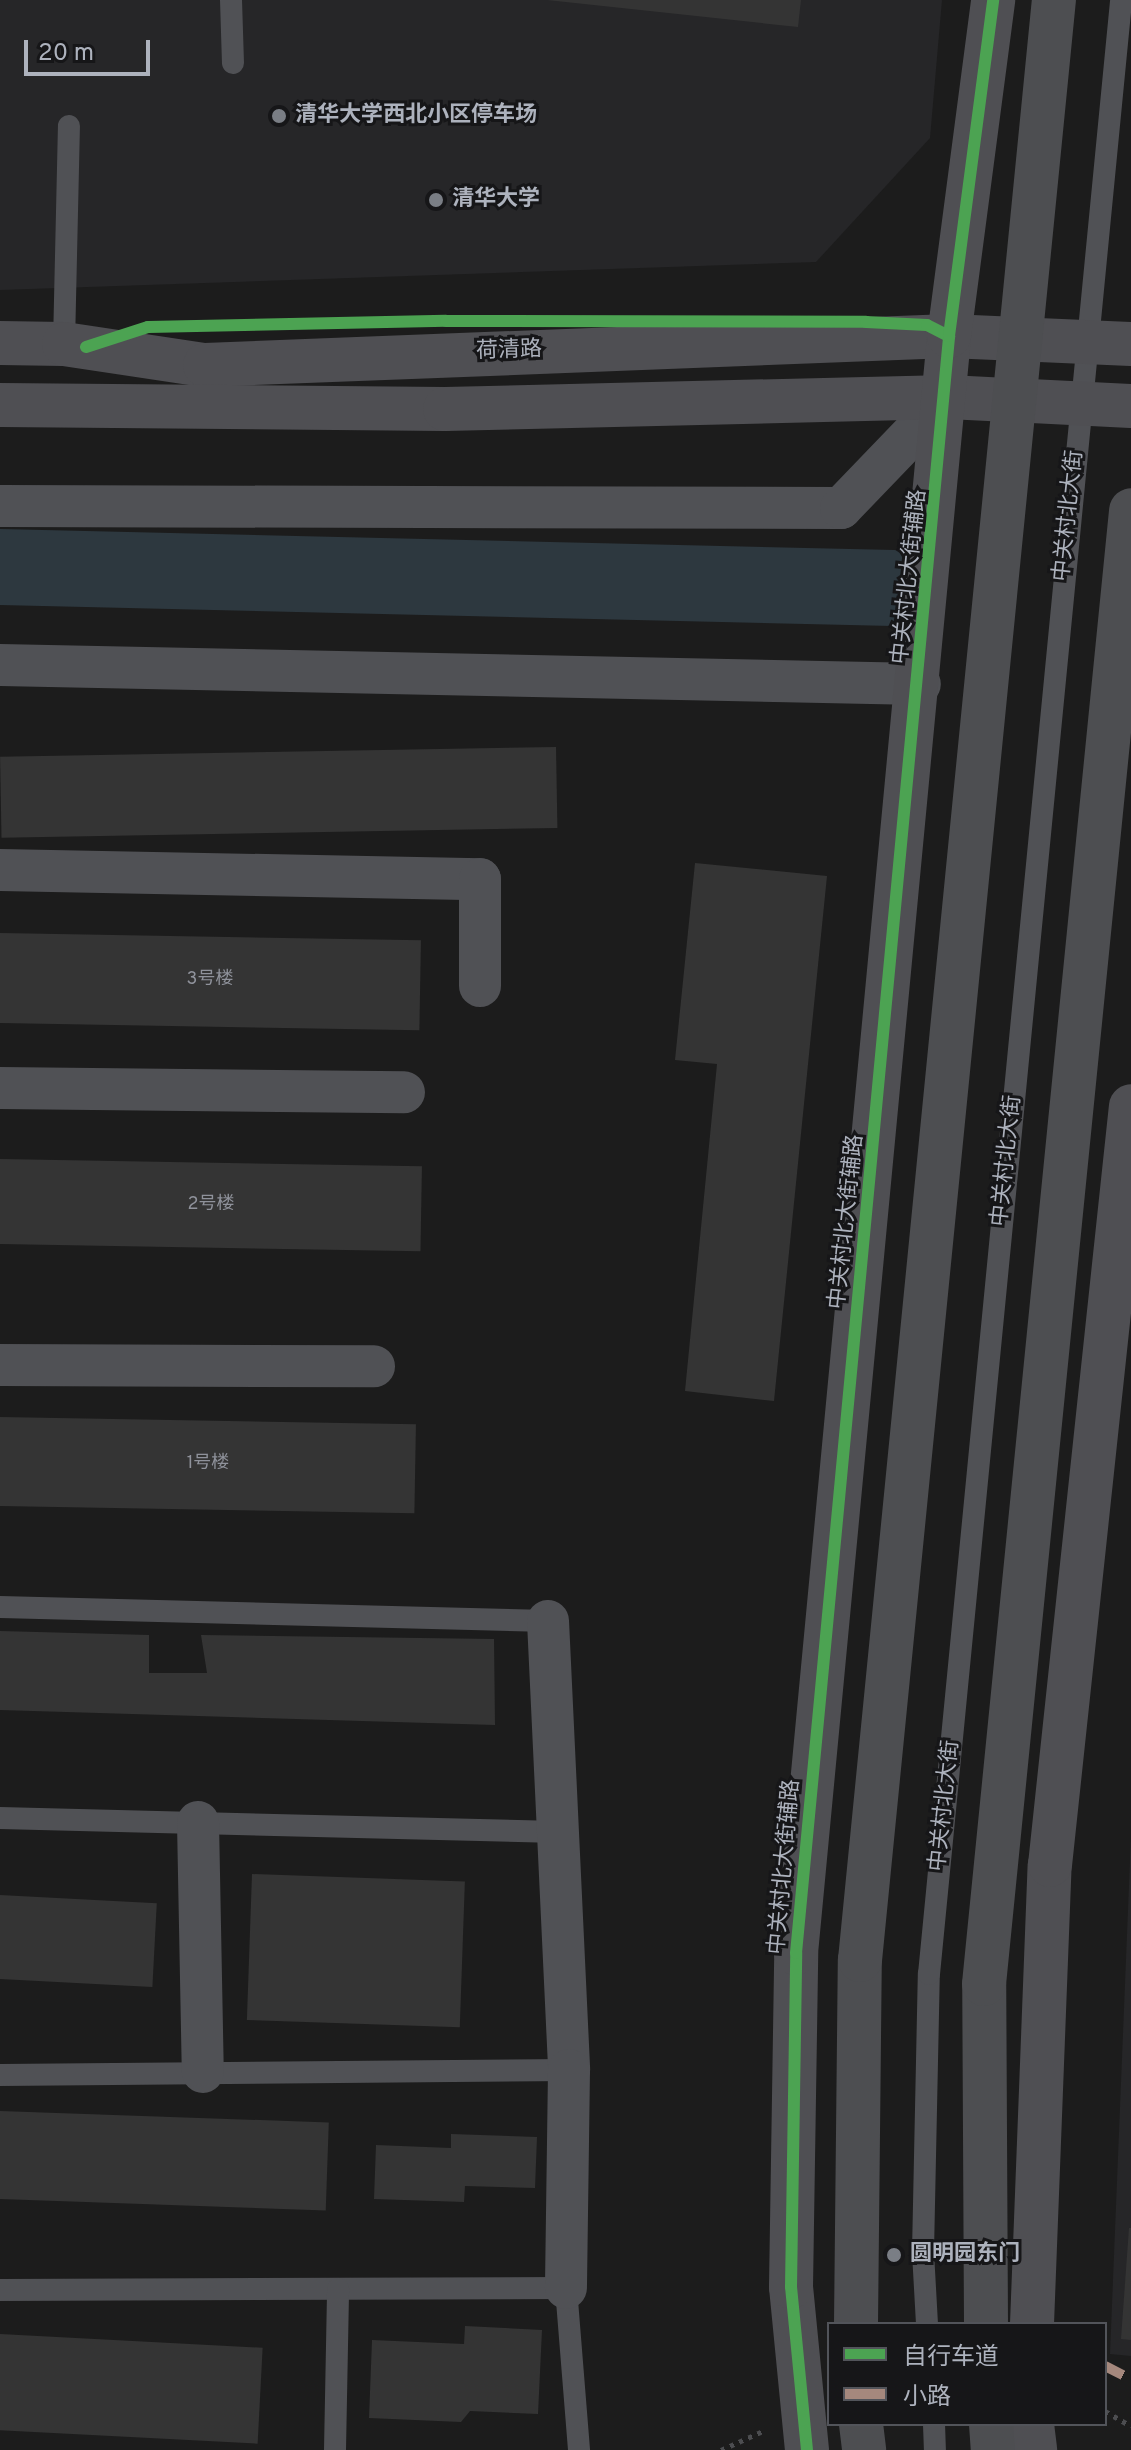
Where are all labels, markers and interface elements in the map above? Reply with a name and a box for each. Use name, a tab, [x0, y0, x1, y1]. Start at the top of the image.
scale bar	[28, 24, 154, 74]
text: 20 m	[38, 39, 94, 69]
place label: 清华大学西北小区停车场	[295, 103, 537, 129]
marker: 清华大学西北小区停车场	[270, 107, 288, 125]
place label: 清华大学	[452, 187, 540, 213]
marker: 清华大学	[427, 191, 445, 209]
street label: 荷清路	[476, 337, 542, 365]
street label: 中关村北大街	[1049, 449, 1089, 583]
street label: 中关村北大街辅路	[888, 488, 932, 666]
house number: 3号楼	[187, 969, 233, 991]
street label: 中关村北大街	[987, 1094, 1027, 1228]
street label: 中关村北大街辅路	[825, 1133, 869, 1311]
house number: 2号楼	[187, 1194, 235, 1216]
house number: 1号楼	[187, 1453, 229, 1475]
street label: 中关村北大街	[925, 1739, 965, 1873]
street label: 中关村北大街辅路	[764, 1778, 806, 1956]
place label: 圆明园东门	[910, 2242, 1020, 2268]
marker: 圆明园东门	[885, 2246, 903, 2264]
legend	[827, 2322, 1107, 2426]
text: 自行车道	[903, 2343, 999, 2373]
text: 小路	[903, 2383, 951, 2413]

